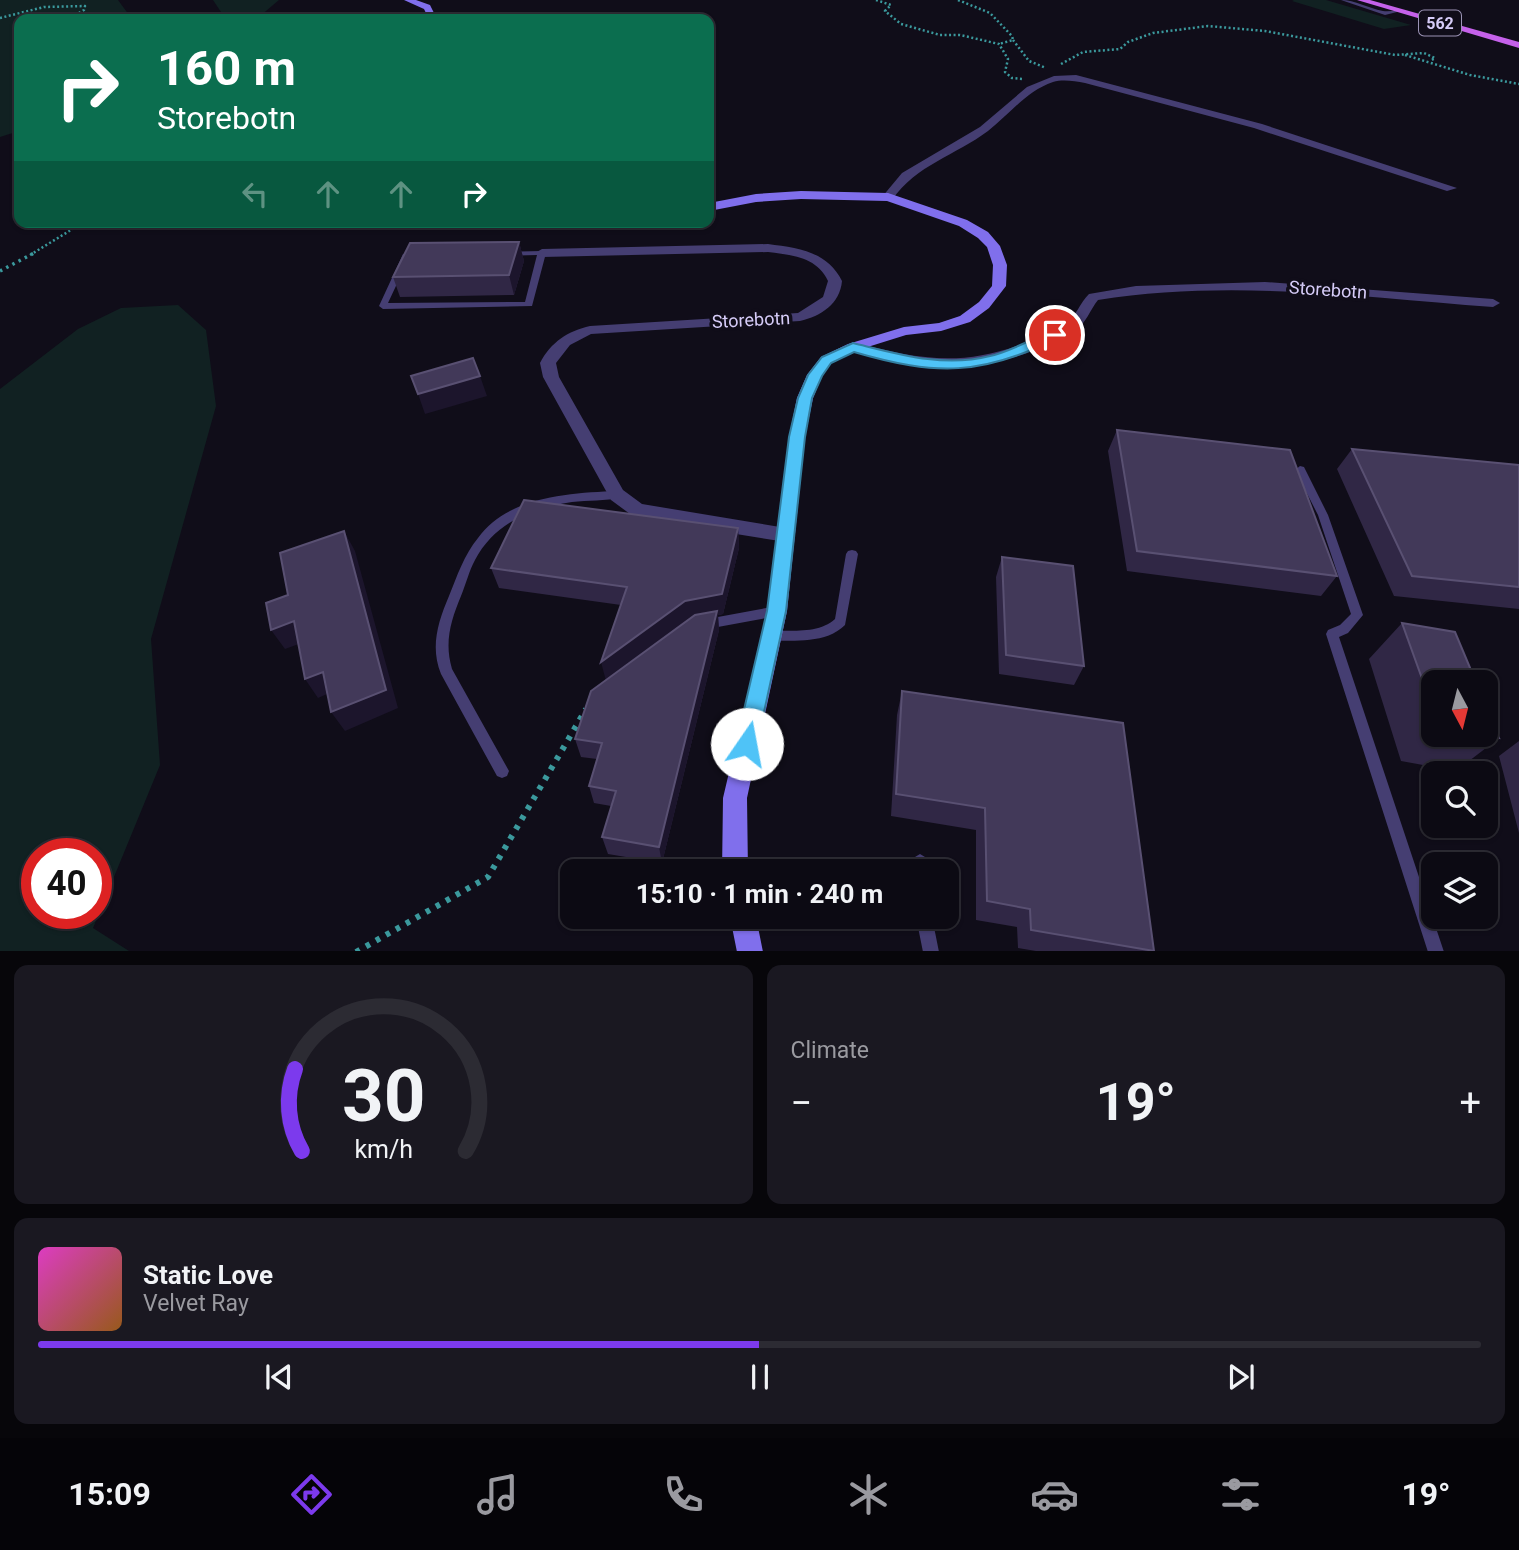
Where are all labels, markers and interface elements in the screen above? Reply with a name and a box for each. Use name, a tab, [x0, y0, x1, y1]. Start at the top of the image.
road number: 562	[1419, 10, 1461, 36]
text: 160 m	[157, 40, 296, 97]
icon: right	[42, 42, 133, 133]
text: Storebotn	[157, 99, 296, 137]
icon: left	[236, 175, 274, 213]
icon: ahead	[309, 175, 347, 213]
icon: ahead	[382, 175, 420, 213]
icon: right	[455, 175, 493, 213]
street label: Storebotn	[1288, 276, 1368, 303]
pin	[1025, 305, 1085, 365]
street label: Storebotn	[711, 307, 791, 332]
icon: arrive	[1036, 316, 1074, 354]
north arrow	[1421, 670, 1498, 747]
map controls	[1421, 670, 1498, 929]
position arrow	[710, 707, 784, 781]
button: search	[1421, 761, 1498, 838]
speed limit sign: 40	[21, 838, 112, 929]
button: layers	[1421, 852, 1498, 929]
text: 15:10 · 1 min · 240 m	[636, 879, 883, 909]
text: Climate	[791, 1037, 869, 1064]
text: 30	[341, 1053, 425, 1139]
text: 19°	[1096, 1072, 1176, 1133]
text: −	[791, 1081, 812, 1125]
text: +	[1459, 1081, 1481, 1125]
text: km/h	[354, 1134, 413, 1163]
text: Static Love	[143, 1260, 273, 1290]
text: Velvet Ray	[143, 1290, 249, 1317]
icon: previous	[260, 1358, 298, 1396]
icon: pause	[741, 1358, 779, 1396]
icon: next	[1222, 1358, 1260, 1396]
icon: directions	[287, 1470, 336, 1519]
icon: music	[473, 1470, 522, 1519]
icon: phone	[659, 1470, 708, 1519]
icon: climate	[844, 1470, 893, 1519]
icon: car	[1030, 1470, 1079, 1519]
icon: filters	[1216, 1470, 1265, 1519]
text: 15:09	[68, 1475, 151, 1513]
text: 19°	[1401, 1475, 1451, 1513]

